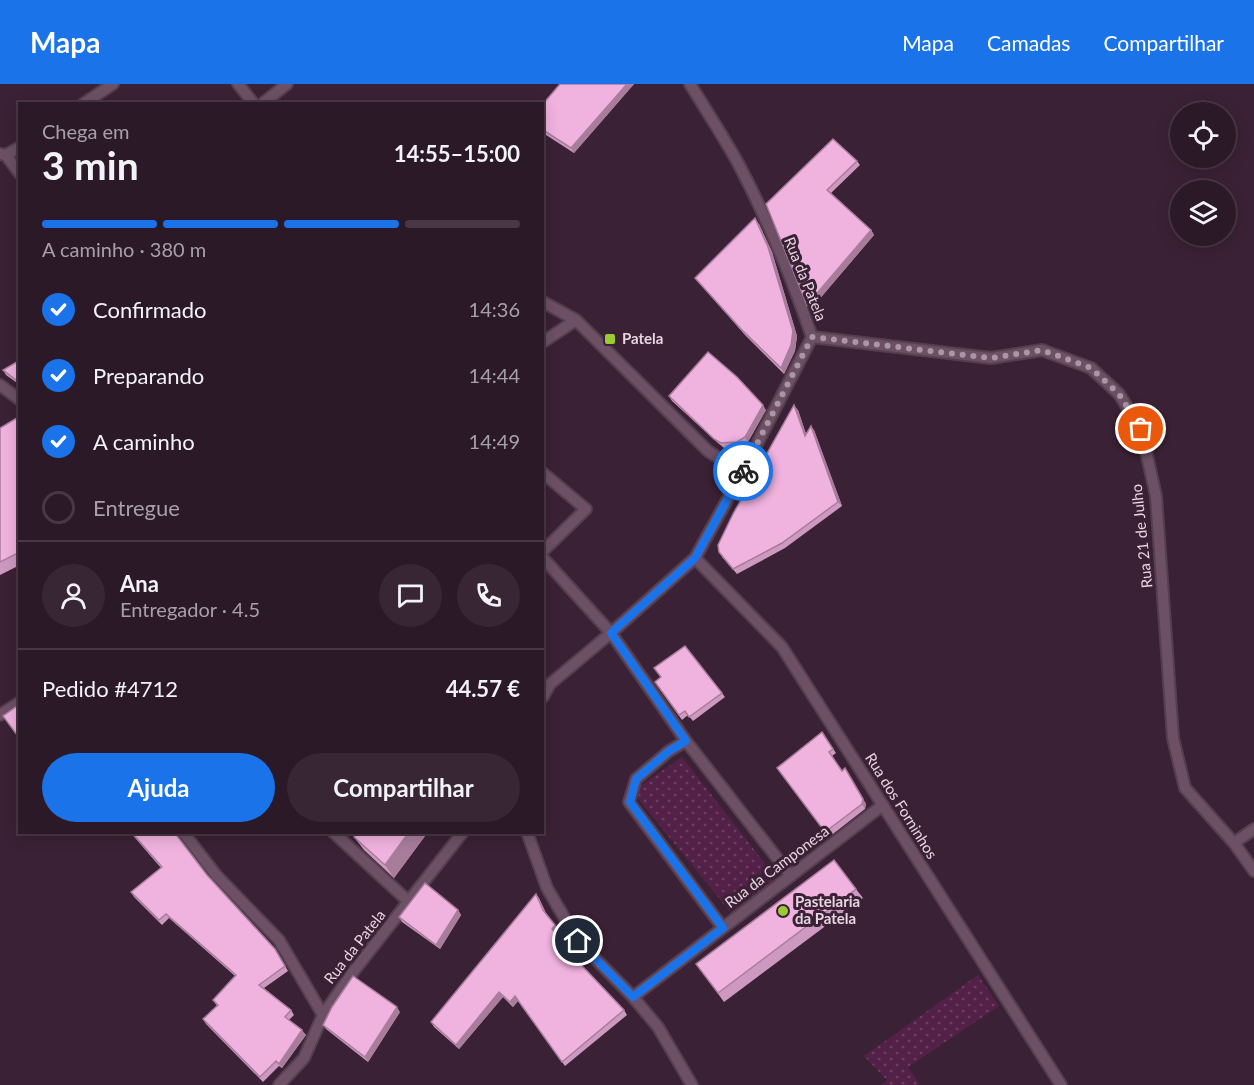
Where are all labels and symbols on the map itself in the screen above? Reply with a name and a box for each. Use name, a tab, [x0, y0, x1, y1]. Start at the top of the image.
street label: Rua da Patela	[781, 234, 831, 323]
place label: Patela	[622, 329, 663, 347]
marker: Patela	[603, 332, 617, 346]
pin	[1115, 403, 1166, 454]
courier	[713, 441, 773, 501]
street label: Rua 21 de Julho	[1127, 483, 1155, 589]
street label: Rua dos Forninhos	[862, 749, 942, 862]
street label: Rua da Camponesa	[721, 821, 832, 911]
place label: Pastelaria da Patela	[795, 892, 860, 927]
marker: Pastelaria da Patela	[776, 904, 790, 918]
street label: Rua da Patela	[320, 906, 389, 987]
pin	[552, 915, 603, 966]

